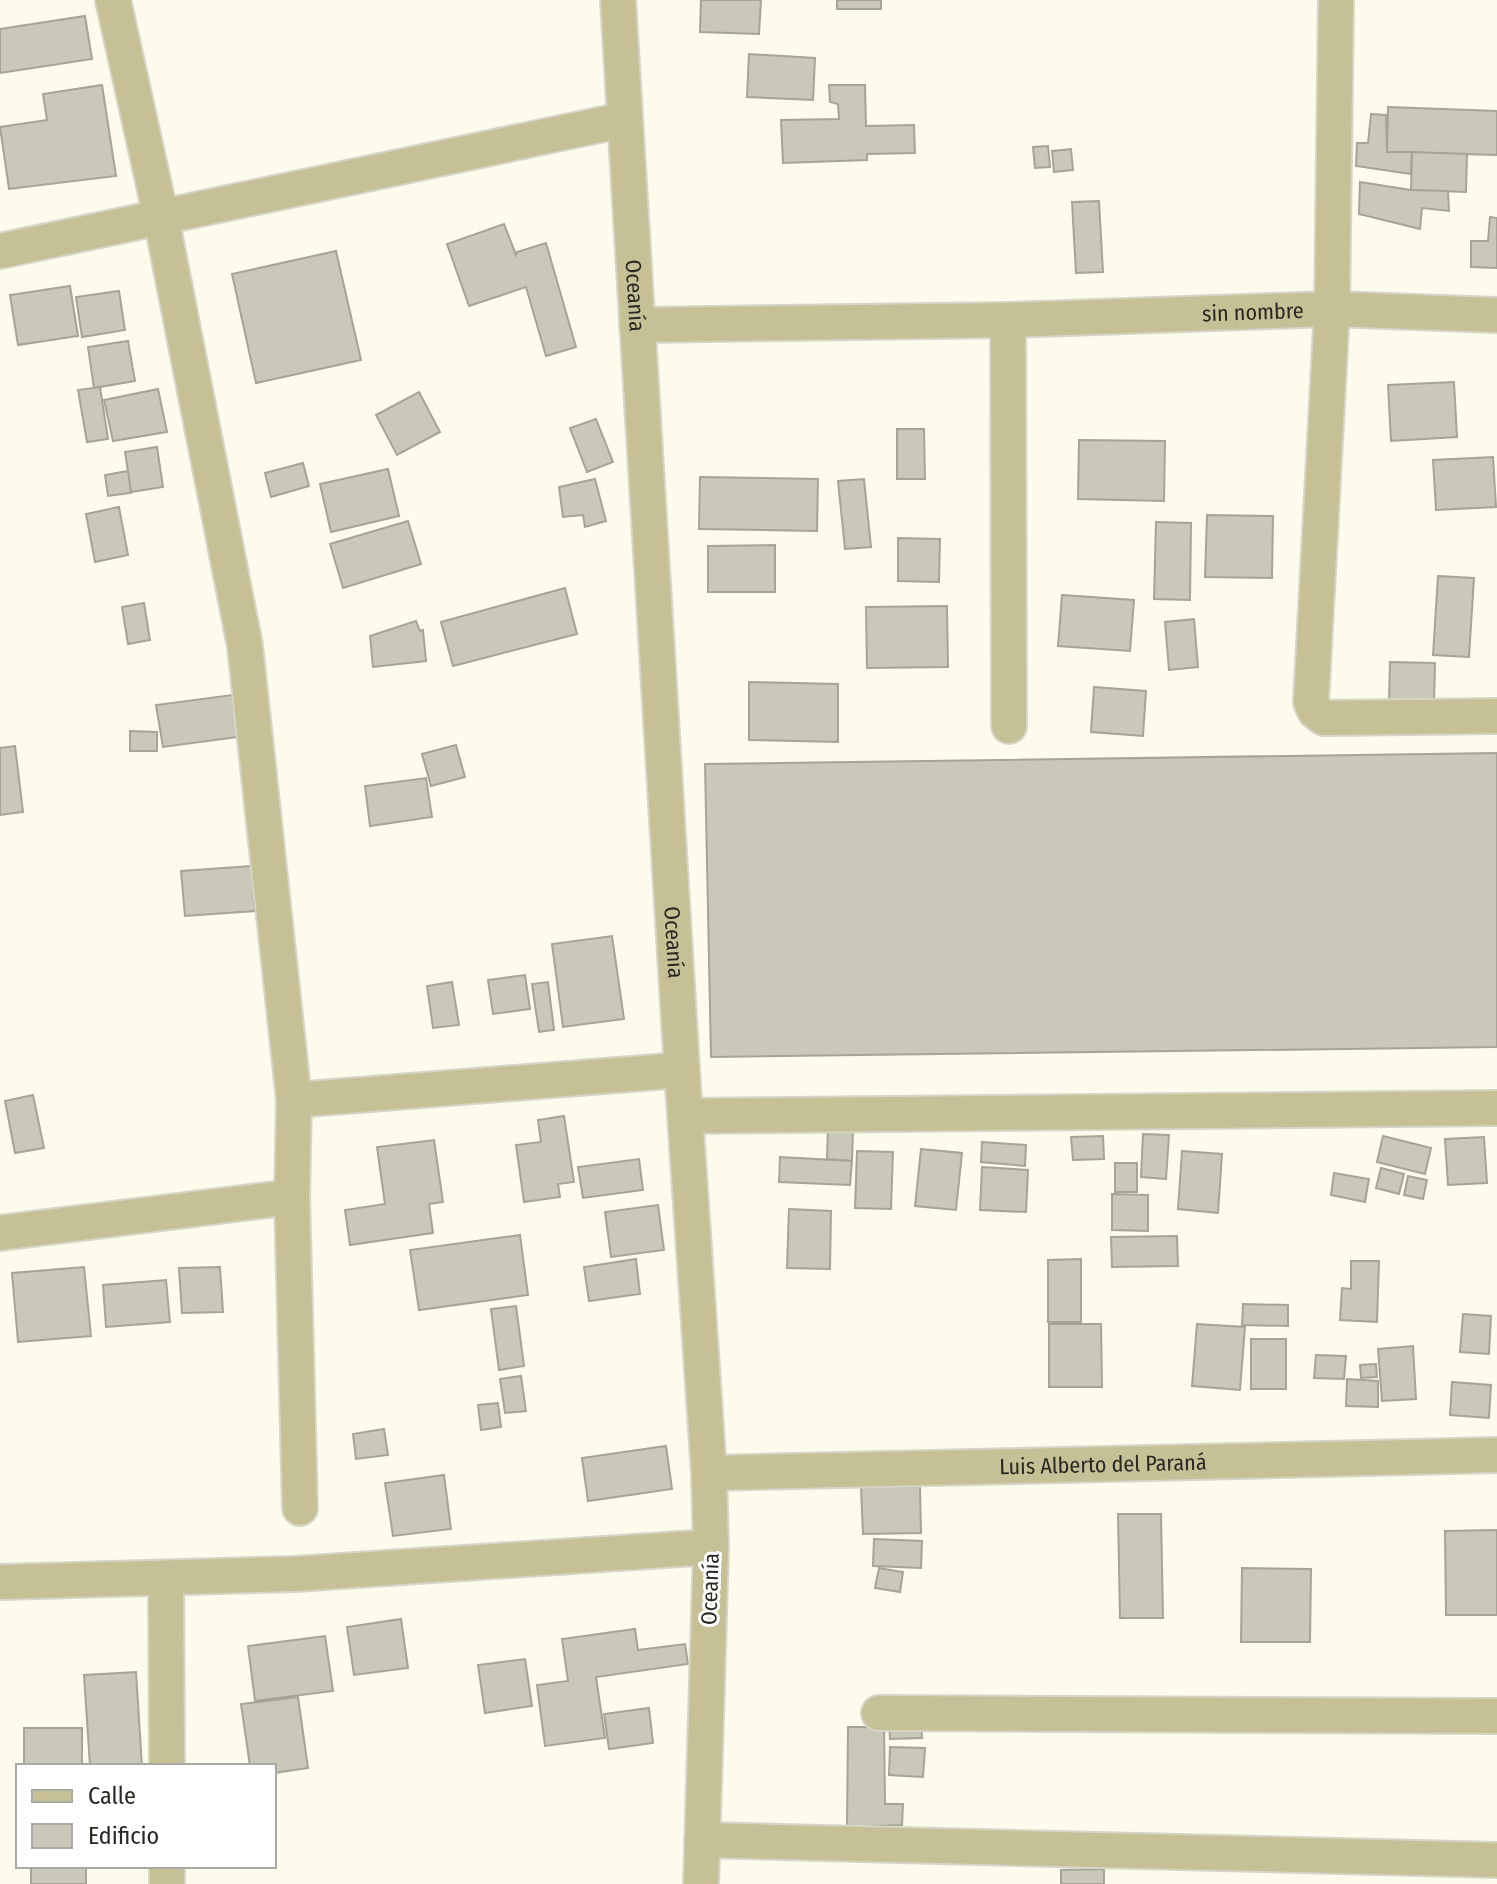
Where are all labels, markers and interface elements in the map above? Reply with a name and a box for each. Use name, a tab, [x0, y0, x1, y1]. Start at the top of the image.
street label: Oceanía	[620, 259, 651, 332]
street label: sin nombre	[1202, 296, 1304, 327]
street label: Oceanía	[659, 905, 690, 979]
street label: Luis Alberto del Paraná	[999, 1448, 1207, 1480]
street label: Oceanía	[695, 1552, 725, 1626]
legend	[16, 1764, 276, 1868]
text: Calle	[88, 1782, 136, 1810]
text: Edificio	[88, 1822, 159, 1850]

